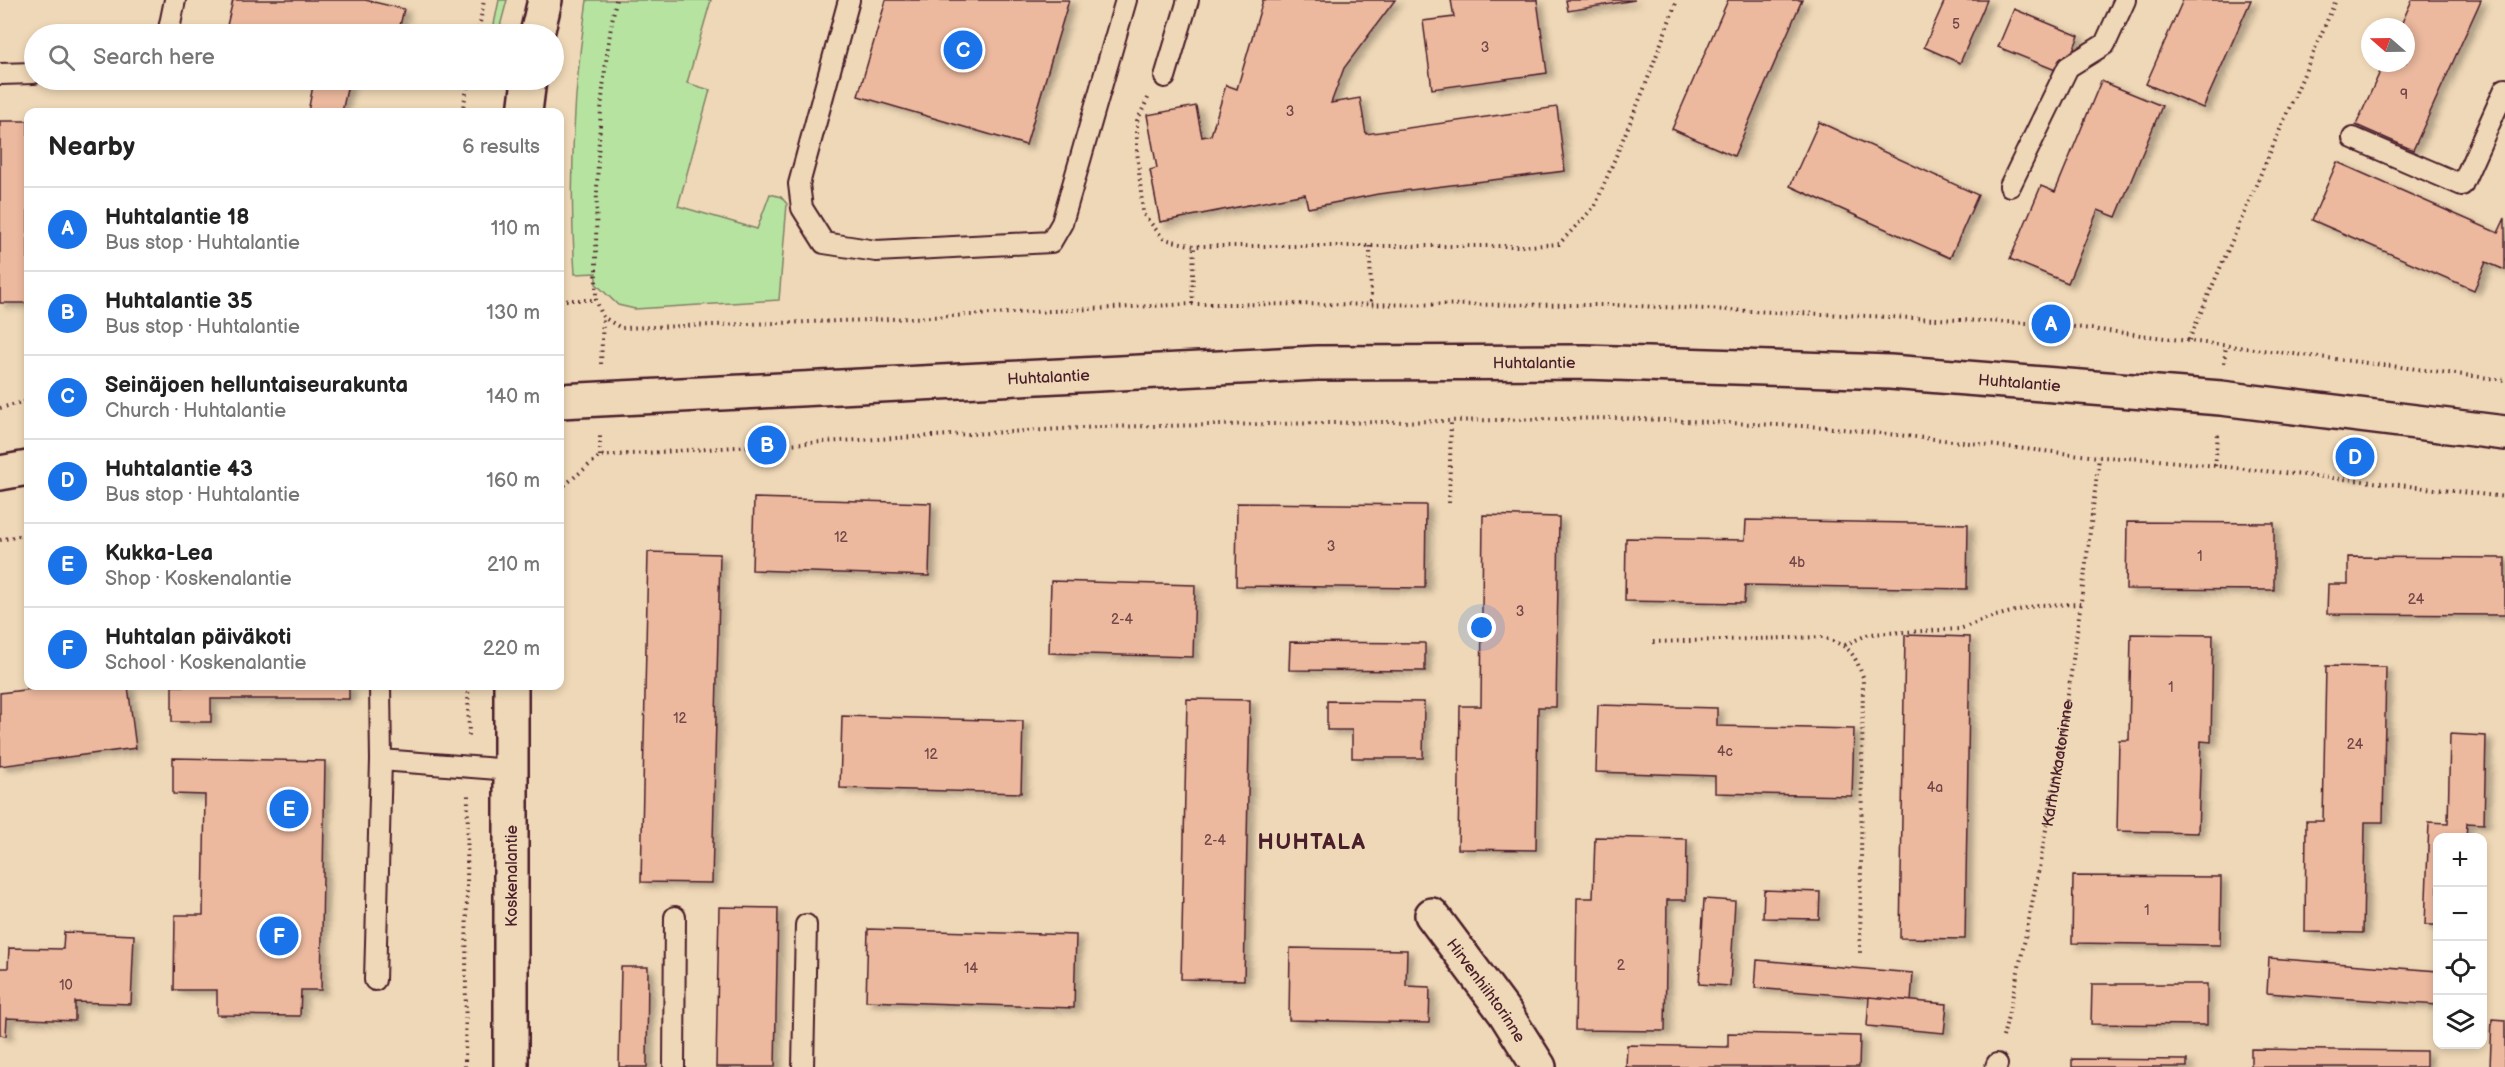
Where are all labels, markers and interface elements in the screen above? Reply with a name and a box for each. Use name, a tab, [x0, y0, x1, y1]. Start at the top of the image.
house number: 5	[1952, 16, 1960, 33]
north arrow	[2361, 18, 2415, 72]
search box	[24, 24, 564, 90]
pin: C	[944, 28, 982, 72]
house number: 3	[1481, 39, 1489, 56]
icon: search	[45, 41, 78, 74]
text: Search here	[93, 44, 215, 71]
house number: 9	[2400, 86, 2408, 103]
house number: 3	[1286, 103, 1294, 120]
text: Nearby	[48, 132, 135, 163]
text: 6 results	[462, 135, 540, 159]
text: Huhtalantie 18	[105, 204, 250, 231]
text: A	[61, 217, 74, 241]
text: 110 m	[491, 217, 540, 241]
text: Bus stop · Huhtalantie	[105, 231, 300, 255]
text: Huhtalantie 35	[105, 288, 253, 315]
text: B	[60, 301, 75, 325]
text: 130 m	[486, 301, 540, 325]
pin: A	[2032, 302, 2070, 346]
text: Bus stop · Huhtalantie	[105, 315, 300, 339]
street label: Huhtalantie	[1493, 354, 1576, 373]
street label: Huhtalantie	[1007, 366, 1091, 390]
street label: Huhtalantie	[1977, 371, 2062, 396]
text: Seinäjoen helluntaiseurakunta	[105, 372, 408, 399]
text: C	[60, 385, 75, 409]
text: 140 m	[486, 385, 540, 409]
text: Church · Huhtalantie	[105, 399, 286, 423]
pin: B	[748, 422, 786, 468]
pin: D	[2336, 434, 2374, 480]
text: Huhtalantie 43	[105, 456, 253, 483]
text: D	[61, 469, 74, 493]
text: 160 m	[486, 469, 540, 493]
text: Bus stop · Huhtalantie	[105, 483, 300, 507]
house number: 12	[834, 529, 849, 546]
house number: 3	[1327, 538, 1335, 555]
text: Kukka-Lea	[105, 540, 213, 567]
house number: 1	[2197, 548, 2203, 565]
text: E	[61, 553, 74, 577]
text: 210 m	[487, 553, 540, 577]
house number: 4b	[1789, 554, 1805, 571]
text: Shop · Koskenalantie	[105, 567, 292, 591]
house number: 24	[2408, 591, 2425, 608]
house number: 3	[1516, 603, 1524, 620]
house number: 2-4	[1111, 611, 1133, 628]
your location	[1467, 613, 1496, 642]
text: Huhtalan päiväkoti	[105, 624, 291, 651]
text: F	[61, 637, 74, 661]
text: 220 m	[483, 637, 540, 661]
text: School · Koskenalantie	[105, 651, 306, 675]
house number: 1	[2168, 679, 2174, 696]
street label: Karhunkaatorinne	[2039, 698, 2078, 828]
house number: 12	[673, 710, 688, 727]
house number: 24	[2347, 736, 2364, 753]
house number: 4c	[1717, 743, 1733, 760]
house number: 12	[924, 746, 939, 763]
house number: 4a	[1927, 779, 1943, 796]
pin: E	[270, 786, 308, 832]
street label: Koskenalantie	[503, 825, 522, 927]
district label: HUHTALA	[1258, 829, 1366, 856]
house number: 2-4	[1204, 832, 1226, 849]
map controls	[2433, 833, 2487, 1049]
button: +	[2433, 833, 2487, 887]
button: −	[2433, 887, 2487, 941]
house number: 1	[2144, 902, 2150, 919]
pin: F	[260, 914, 298, 958]
street label: Hirvenhiihtorinne	[1442, 935, 1529, 1047]
button: locate	[2433, 941, 2487, 995]
house number: 2	[1617, 957, 1626, 974]
house number: 14	[964, 960, 978, 977]
house number: 10	[59, 977, 73, 994]
button: layers	[2433, 995, 2487, 1049]

